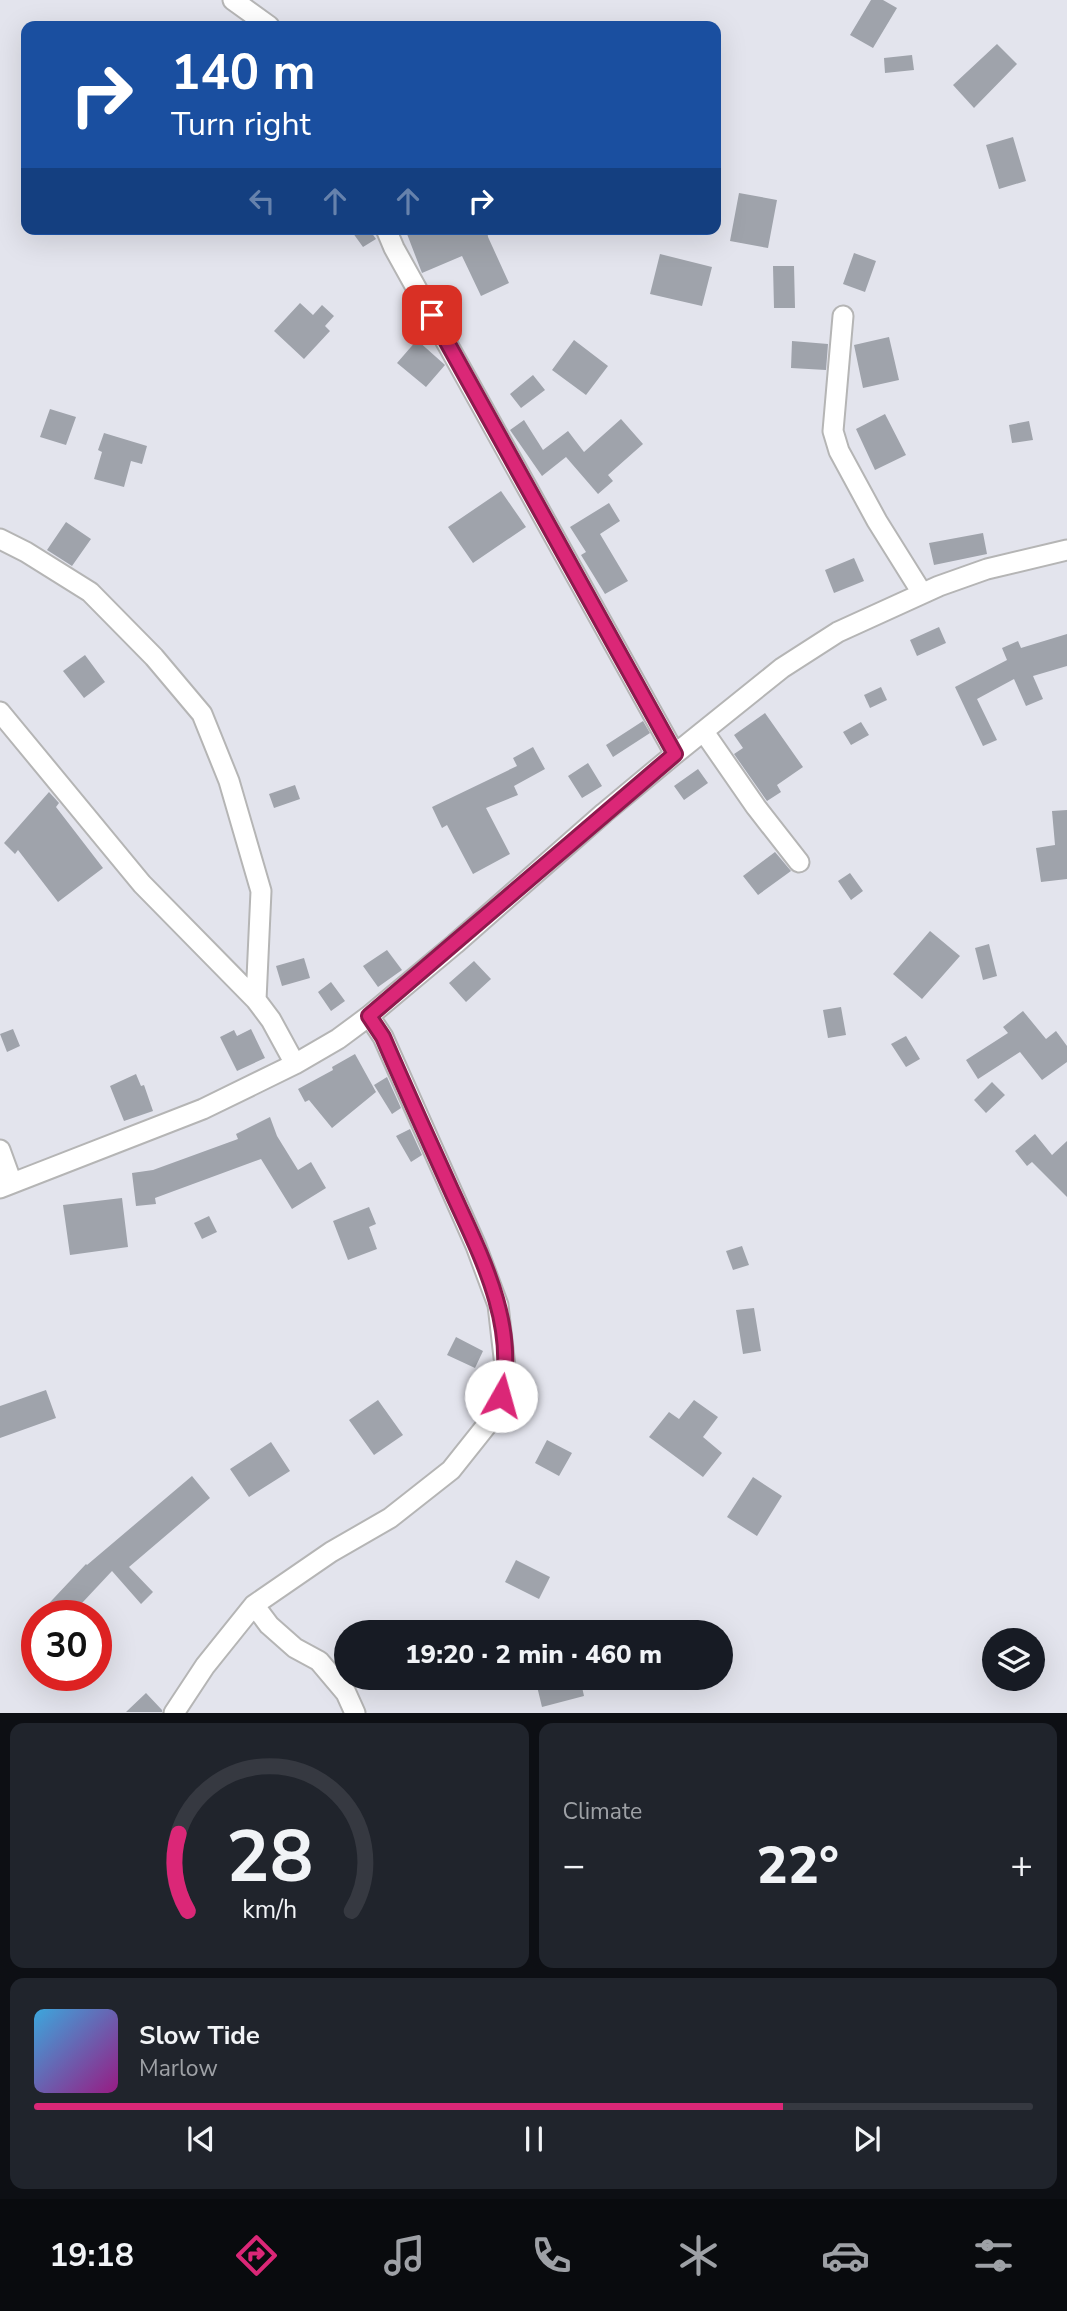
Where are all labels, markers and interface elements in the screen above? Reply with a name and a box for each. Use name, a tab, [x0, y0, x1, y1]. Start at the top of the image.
text: 140 m	[171, 39, 315, 106]
icon: right	[56, 49, 147, 140]
text: Turn right	[171, 103, 311, 146]
icon: left	[243, 182, 281, 220]
icon: ahead	[316, 182, 354, 220]
icon: ahead	[389, 182, 427, 220]
icon: right	[462, 182, 500, 220]
pin	[402, 285, 462, 345]
icon: arrive	[413, 296, 451, 334]
position arrow	[464, 1359, 538, 1433]
speed limit sign: 30	[21, 1600, 112, 1691]
map controls	[982, 1628, 1045, 1691]
button: layers	[982, 1628, 1045, 1691]
text: 19:20 · 2 min · 460 m	[405, 1637, 662, 1672]
text: Climate	[563, 1796, 642, 1827]
text: 28	[226, 1808, 313, 1908]
text: 22°	[757, 1830, 839, 1901]
text: −	[563, 1840, 585, 1891]
text: +	[1010, 1840, 1033, 1891]
text: km/h	[242, 1893, 297, 1927]
text: Slow Tide	[139, 2018, 260, 2053]
text: Marlow	[139, 2053, 218, 2084]
icon: previous	[182, 2120, 220, 2158]
icon: pause	[515, 2120, 553, 2158]
icon: next	[848, 2120, 886, 2158]
icon: directions	[232, 2231, 281, 2280]
icon: music	[380, 2231, 429, 2280]
icon: phone	[527, 2231, 576, 2280]
icon: climate	[674, 2231, 723, 2280]
icon: car	[821, 2231, 870, 2280]
icon: filters	[969, 2231, 1018, 2280]
text: 19:18	[49, 2234, 134, 2277]

